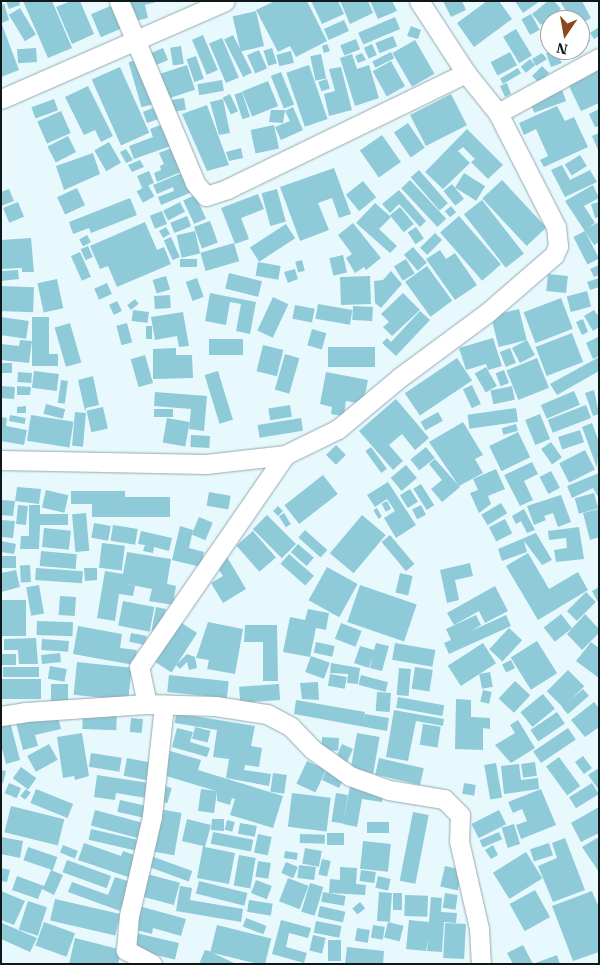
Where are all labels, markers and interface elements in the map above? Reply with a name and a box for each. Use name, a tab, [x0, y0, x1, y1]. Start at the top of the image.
north arrow	[540, 10, 590, 60]
text: N	[555, 39, 569, 59]

